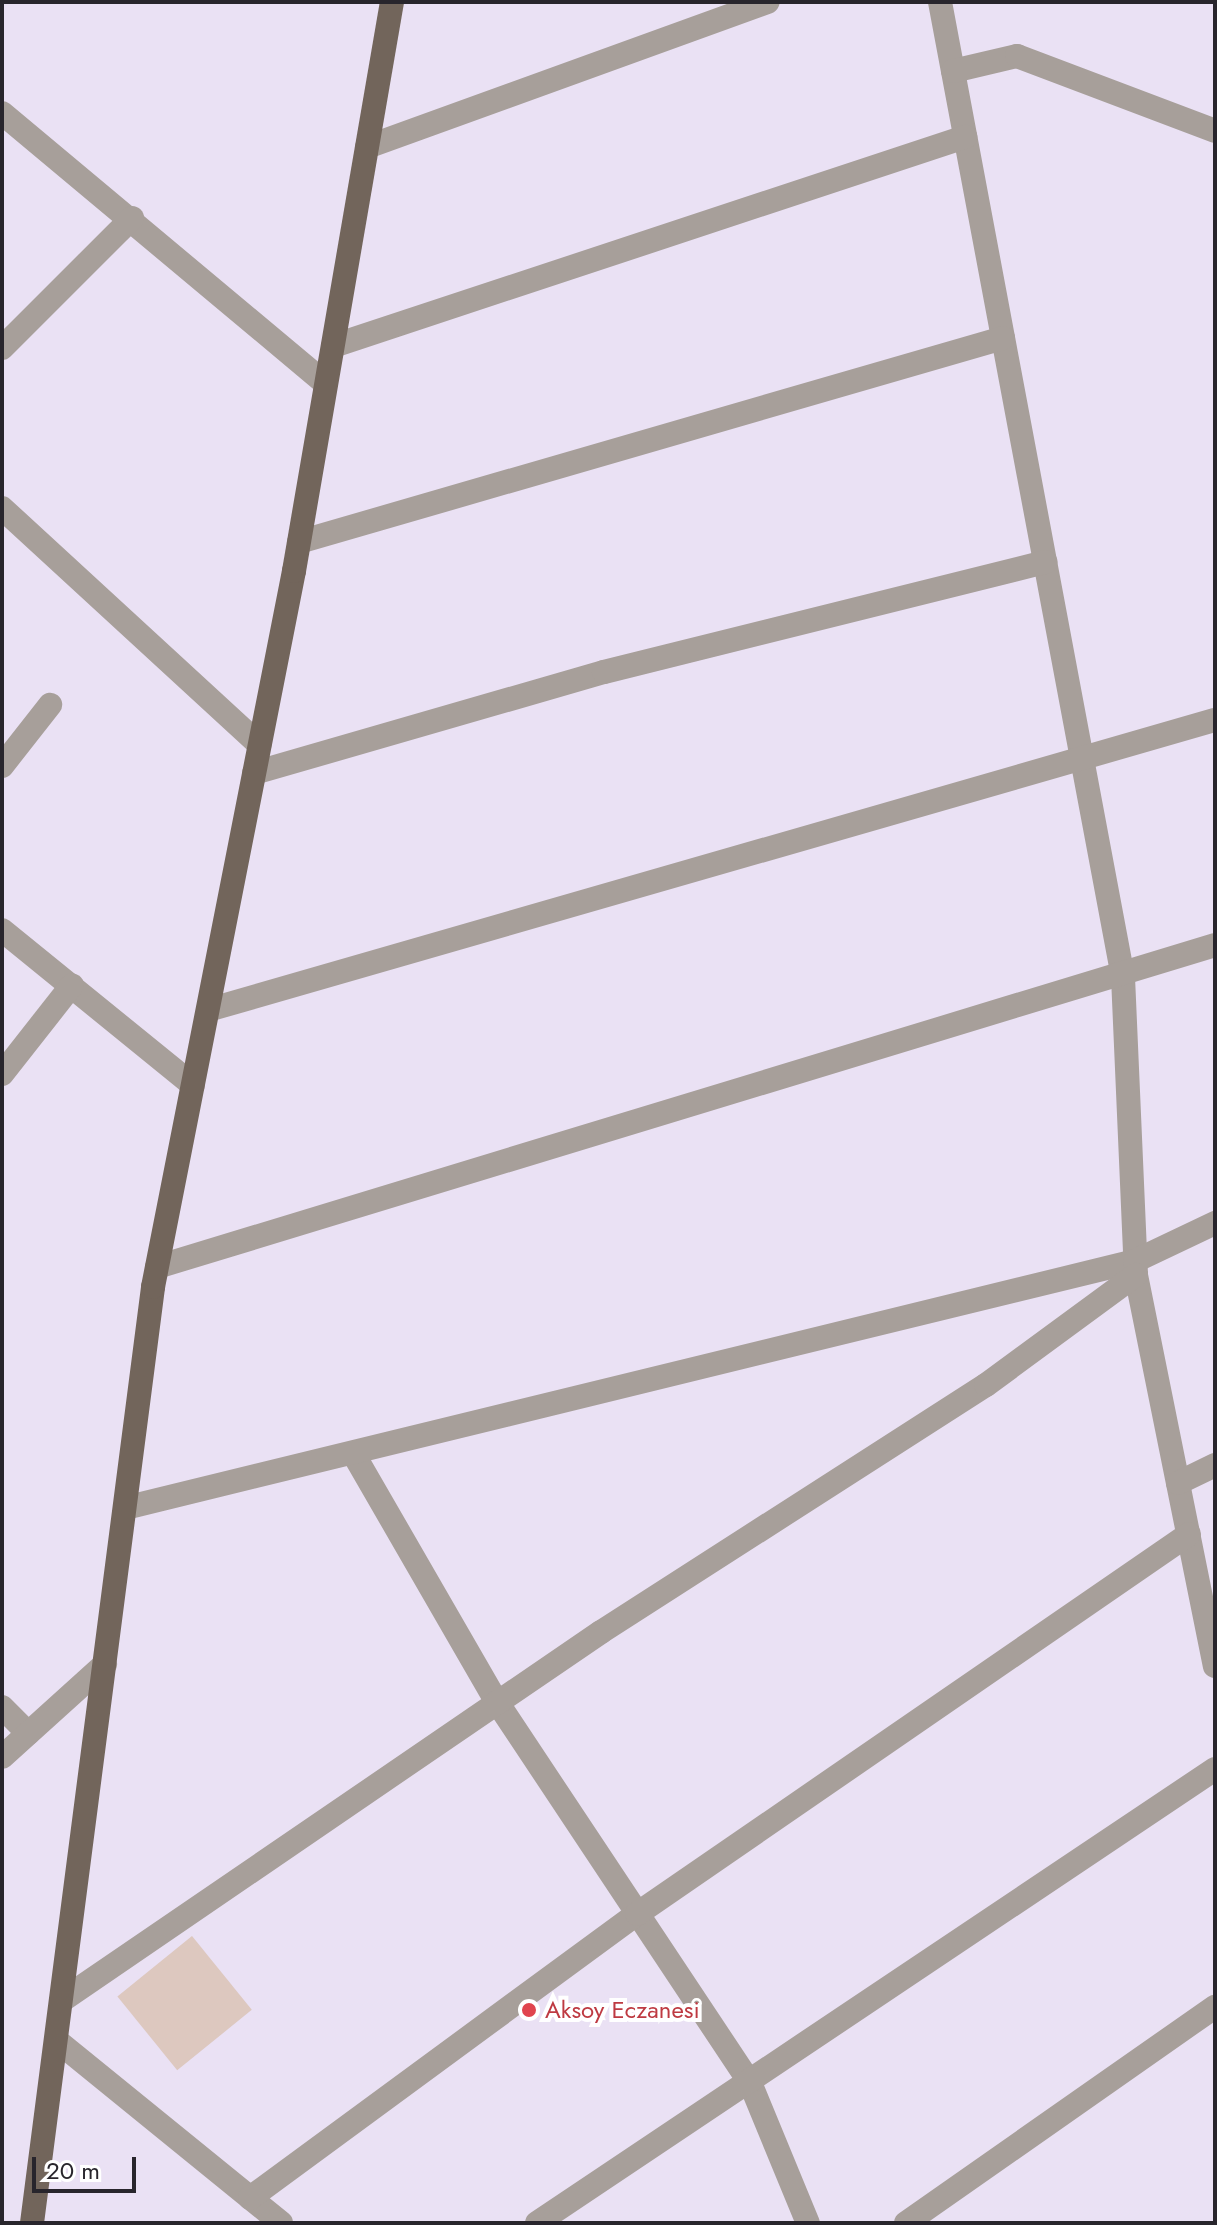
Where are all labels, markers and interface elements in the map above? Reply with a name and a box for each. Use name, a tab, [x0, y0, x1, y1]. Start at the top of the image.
place label: Aksoy Eczanesi	[545, 1996, 700, 2024]
marker: Aksoy Eczanesi	[520, 2001, 538, 2019]
scale bar	[36, 2141, 140, 2191]
text: 20 m	[46, 2153, 100, 2188]

